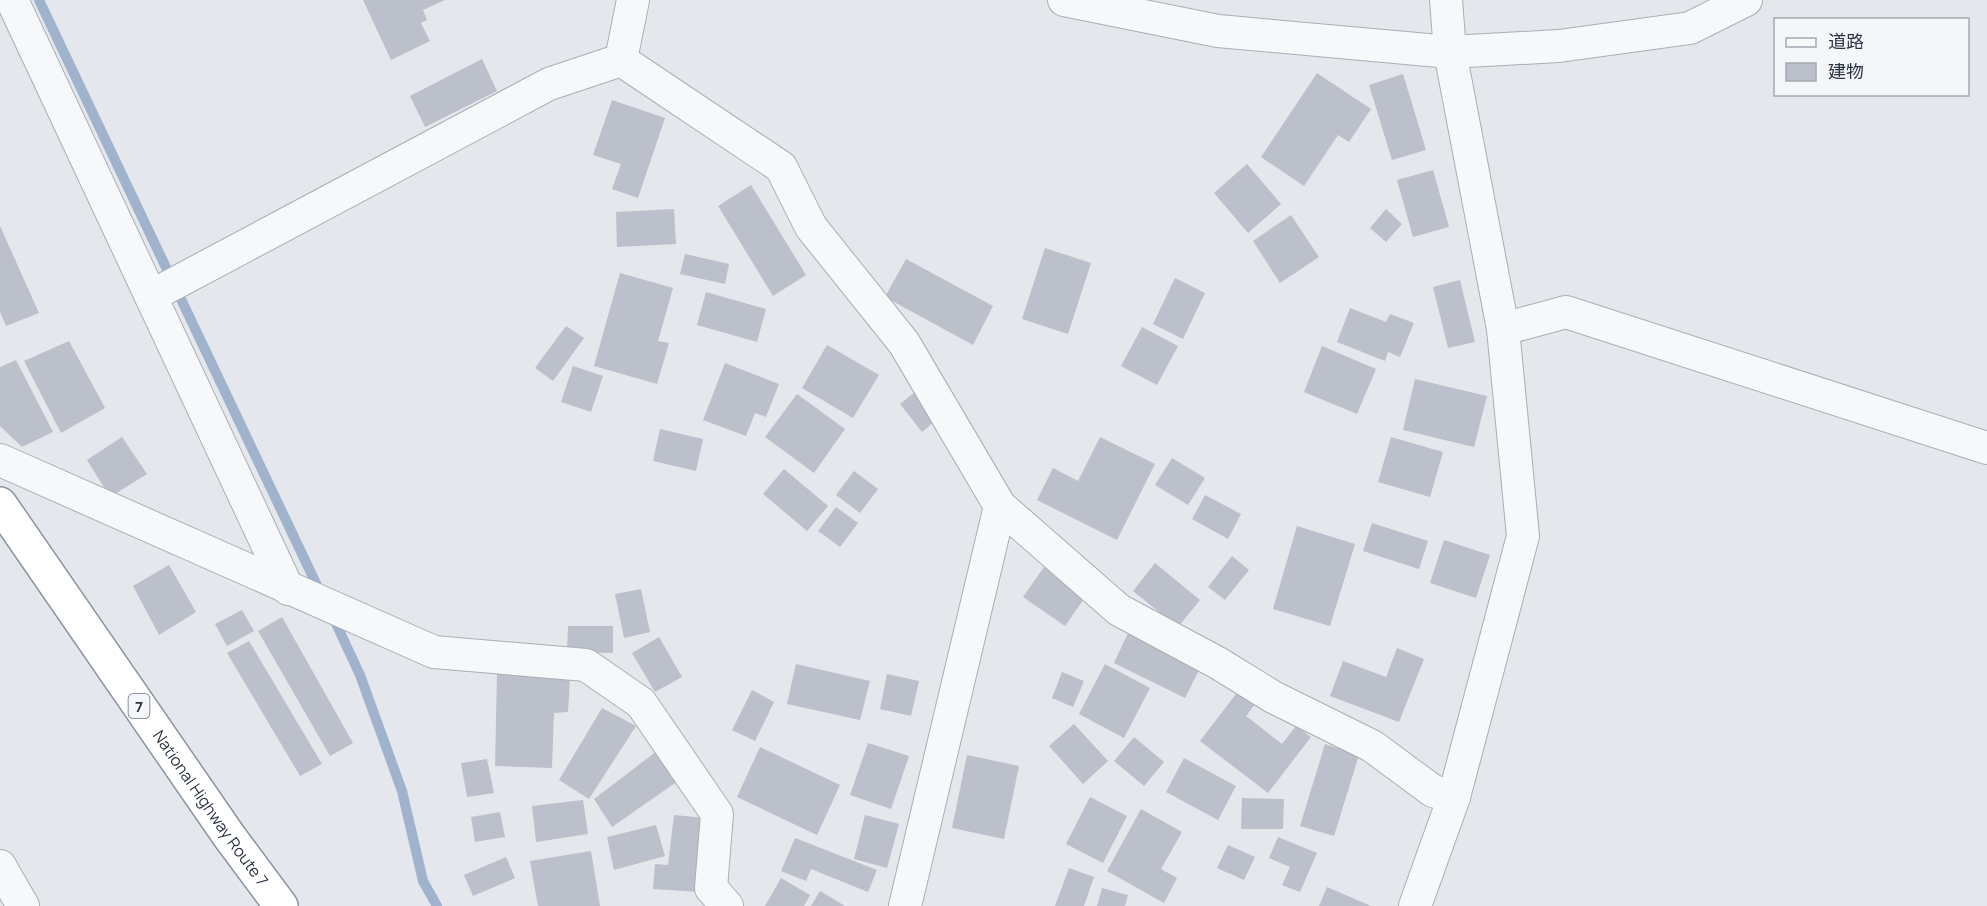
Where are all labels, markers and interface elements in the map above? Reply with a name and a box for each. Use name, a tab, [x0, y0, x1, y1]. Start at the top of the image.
legend	[1774, 18, 1969, 96]
text: 道路	[1828, 29, 1864, 53]
text: 建物	[1828, 59, 1864, 83]
road number: 7	[128, 694, 150, 718]
street label: National Highway Route 7	[148, 726, 273, 891]

